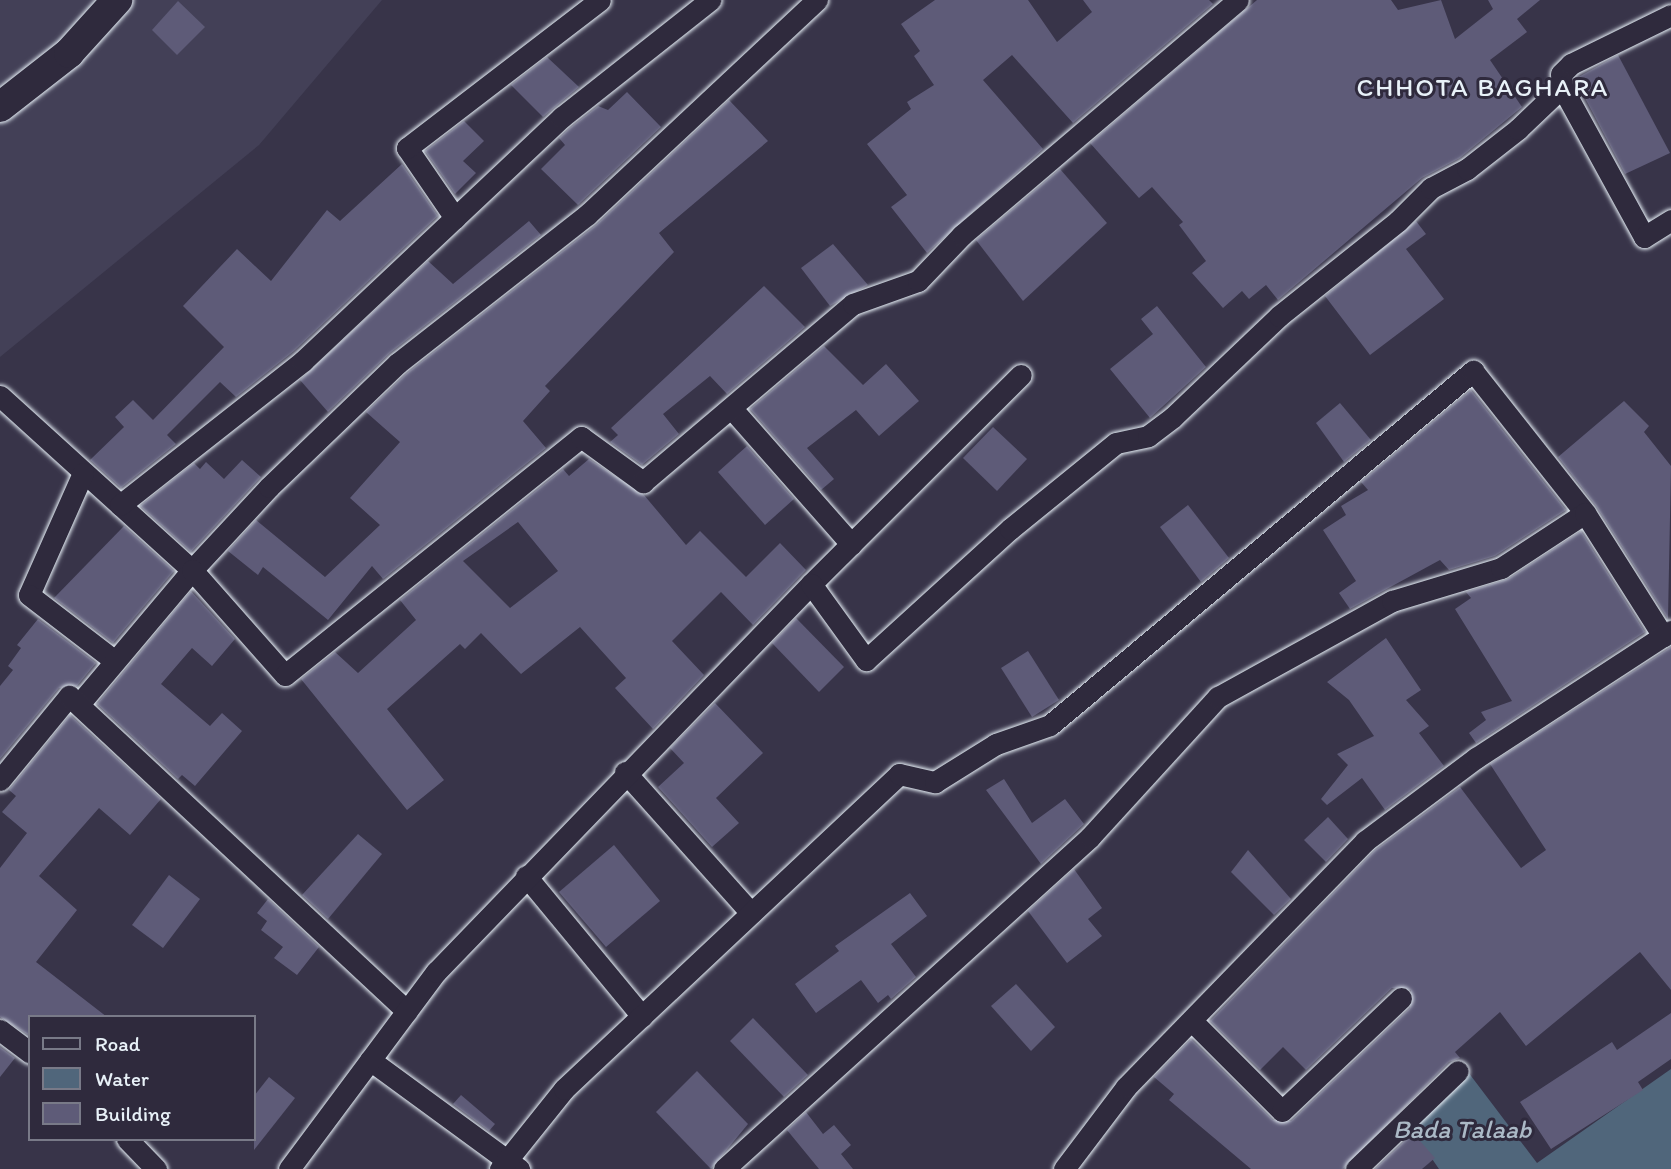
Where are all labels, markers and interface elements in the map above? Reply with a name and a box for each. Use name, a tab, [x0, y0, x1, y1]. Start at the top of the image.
district label: CHHOTA BAGHARA	[1357, 72, 1609, 104]
legend	[28, 1015, 256, 1141]
text: Road	[95, 1031, 140, 1056]
text: Water	[95, 1066, 149, 1091]
text: Building	[95, 1101, 171, 1126]
water label: Bada Talaab	[1394, 1114, 1530, 1146]

